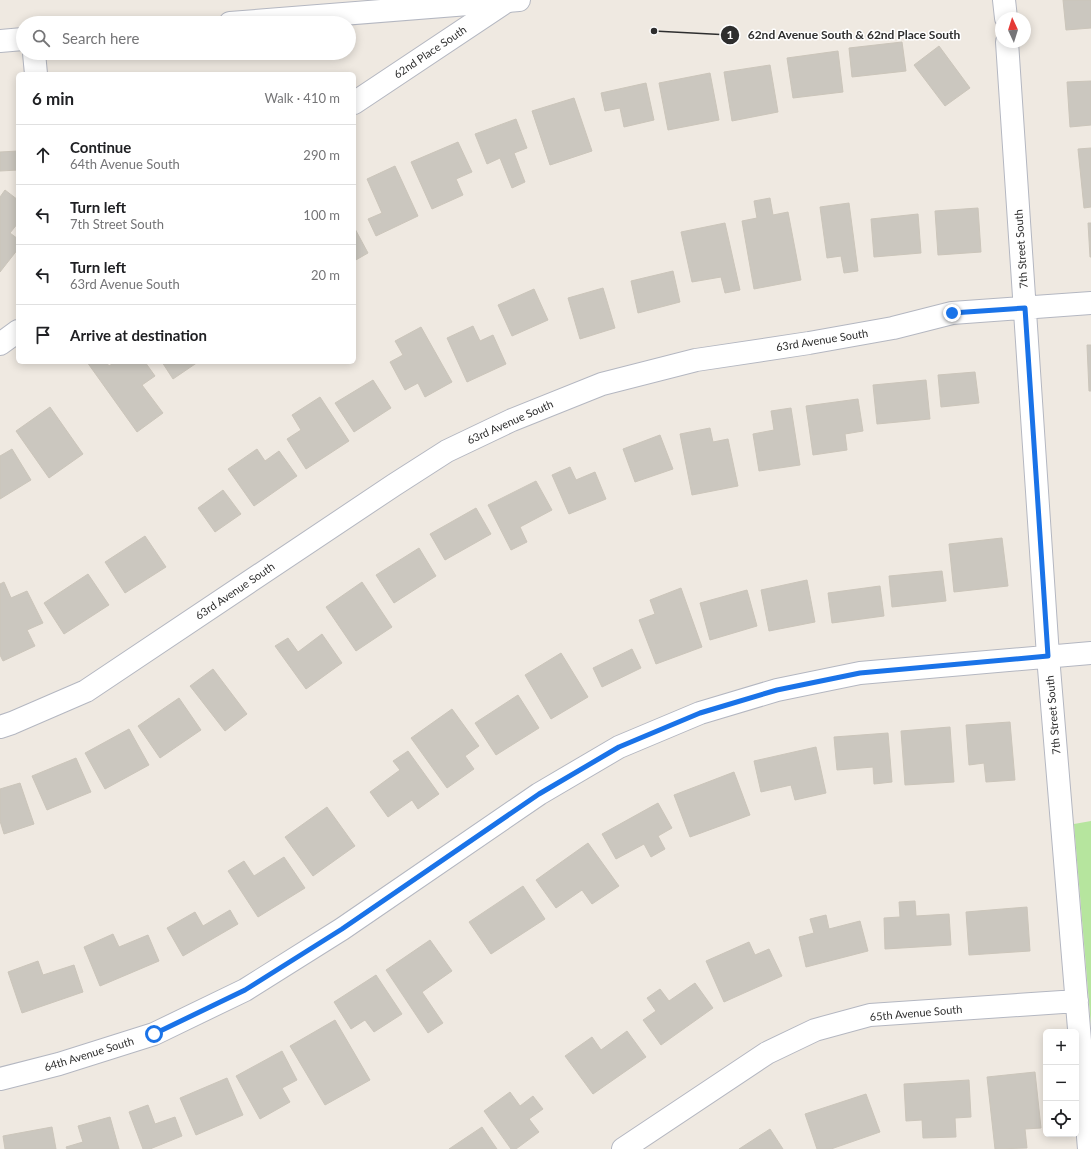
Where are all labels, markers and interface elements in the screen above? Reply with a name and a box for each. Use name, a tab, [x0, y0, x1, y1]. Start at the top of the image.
north arrow	[995, 12, 1031, 48]
search box	[16, 16, 356, 60]
street label: 62nd Place South	[391, 23, 468, 81]
callout: 62nd Avenue South & 62nd Place South	[720, 23, 969, 47]
icon: search	[30, 27, 52, 49]
text: 1	[727, 27, 734, 42]
text: 62nd Avenue South & 62nd Place South	[748, 27, 961, 42]
text: Search here	[62, 29, 139, 47]
text: 6 min	[32, 88, 74, 109]
text: Walk · 410 m	[264, 90, 340, 106]
text: Continue	[70, 138, 131, 156]
icon: ahead	[32, 144, 54, 166]
text: 290 m	[303, 147, 340, 163]
text: 64th Avenue South	[70, 156, 180, 172]
text: Turn left	[70, 198, 126, 216]
icon: left	[32, 204, 54, 226]
text: 100 m	[303, 207, 340, 223]
street label: 7th Street South	[1011, 209, 1030, 289]
text: 7th Street South	[70, 216, 164, 232]
text: Turn left	[70, 258, 126, 276]
icon: left	[32, 264, 54, 286]
text: 20 m	[311, 267, 340, 283]
text: 63rd Avenue South	[70, 276, 180, 292]
route end	[943, 304, 961, 322]
icon: arrive	[32, 324, 54, 346]
text: Arrive at destination	[70, 326, 207, 344]
street label: 63rd Avenue South	[775, 326, 869, 353]
street label: 63rd Avenue South	[465, 397, 555, 446]
street label: 63rd Avenue South	[193, 559, 277, 622]
street label: 7th Street South	[1043, 675, 1062, 755]
street label: 65th Avenue South	[869, 1002, 963, 1023]
route start	[145, 1025, 163, 1043]
map controls	[1043, 1029, 1079, 1137]
button: +	[1043, 1029, 1079, 1065]
street label: 64th Avenue South	[43, 1034, 135, 1073]
button: −	[1043, 1065, 1079, 1101]
button: locate	[1043, 1101, 1079, 1137]

